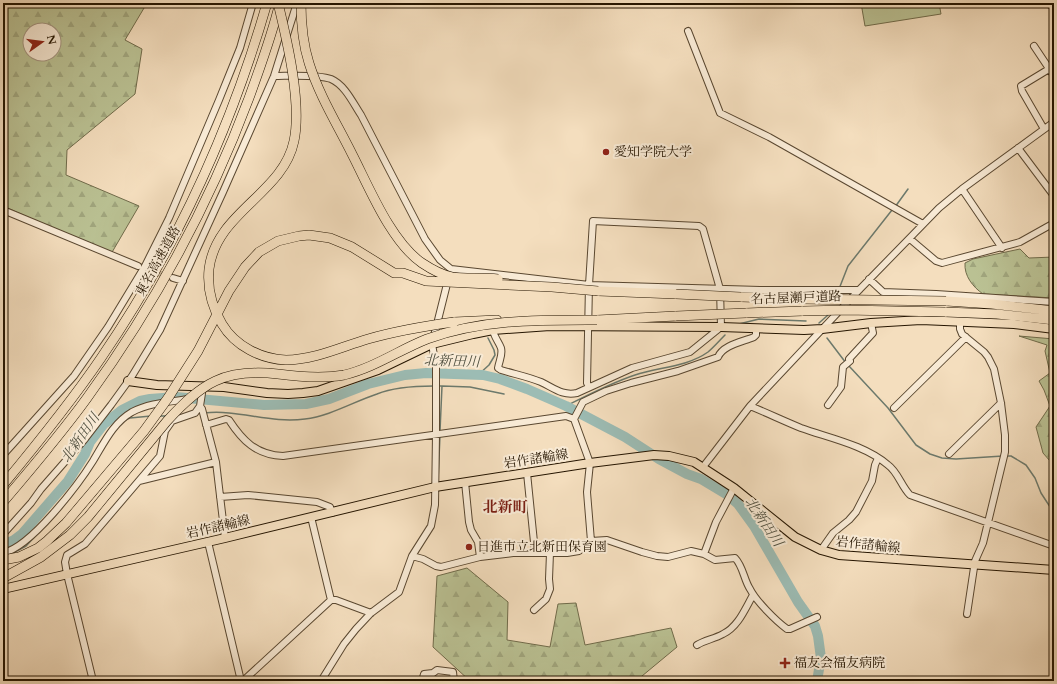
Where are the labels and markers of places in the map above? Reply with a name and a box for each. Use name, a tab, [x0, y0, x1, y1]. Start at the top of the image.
place label: 愛知学院大学	[614, 143, 692, 161]
marker: 愛知学院大学	[601, 147, 611, 157]
place label: 日進市立北新田保育園	[477, 538, 607, 556]
marker: 日進市立北新田保育園	[464, 542, 474, 552]
place label: 福友会福友病院	[794, 654, 885, 672]
marker: 福友会福友病院	[779, 657, 791, 669]

